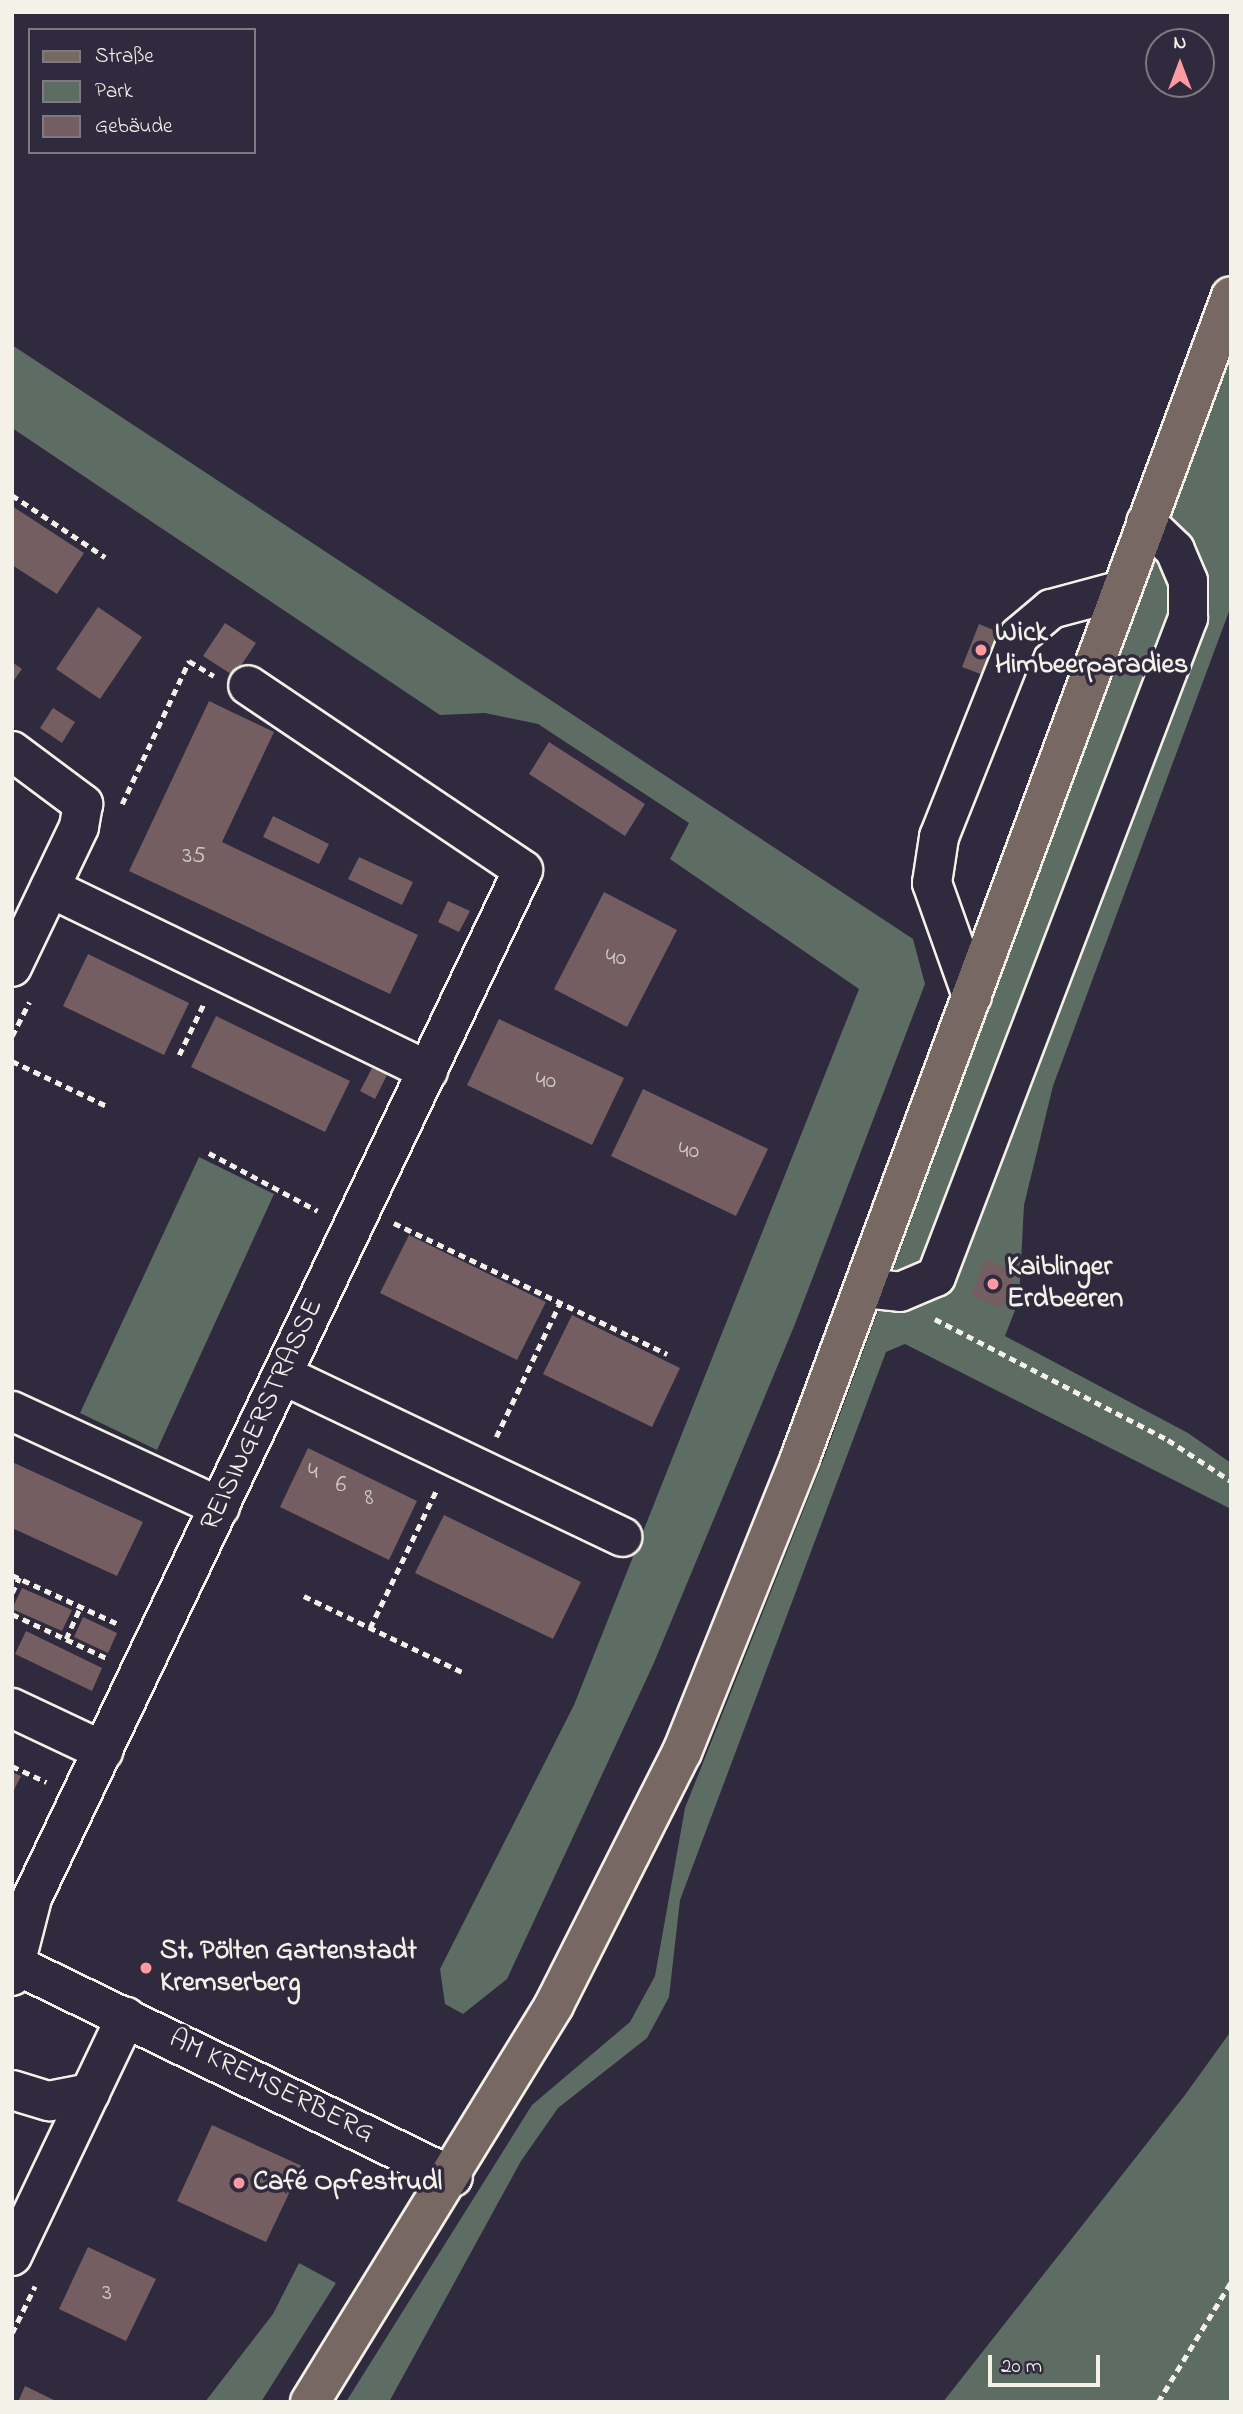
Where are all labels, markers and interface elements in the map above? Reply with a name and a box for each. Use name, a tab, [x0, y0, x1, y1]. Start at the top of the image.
legend	[28, 28, 256, 154]
north arrow	[1145, 28, 1215, 98]
text: N	[1174, 30, 1186, 57]
text: Straße	[95, 42, 154, 72]
text: Park	[95, 77, 133, 107]
text: Gebäude	[95, 112, 172, 142]
place label: Wick Himbeerparadies	[995, 617, 1188, 683]
marker: Wick Himbeerparadies	[973, 642, 989, 658]
house number: 35	[182, 843, 206, 871]
house number: 40	[606, 945, 626, 973]
house number: 40	[536, 1068, 556, 1096]
house number: 40	[679, 1138, 699, 1166]
place label: Kaiblinger Erdbeeren	[1007, 1251, 1123, 1317]
marker: Kaiblinger Erdbeeren	[985, 1276, 1001, 1292]
street label: REISINGERSTRASSE	[194, 1294, 332, 1536]
house number: 4	[308, 1459, 318, 1487]
house number: 6	[336, 1472, 346, 1500]
house number: 8	[365, 1485, 373, 1513]
place label: St. Pölten Gartenstadt Kremserberg	[160, 1935, 417, 2001]
marker: St. Pölten Gartenstadt Kremserberg	[138, 1960, 154, 1976]
street label: AM KREMSERBERG	[163, 2023, 379, 2151]
place label: Café Opfestrudl	[253, 2166, 442, 2200]
marker: Café Opfestrudl	[231, 2175, 247, 2191]
house number: 3	[102, 2280, 112, 2308]
scale bar	[991, 2340, 1103, 2384]
text: 20 m	[1001, 2352, 1042, 2382]

